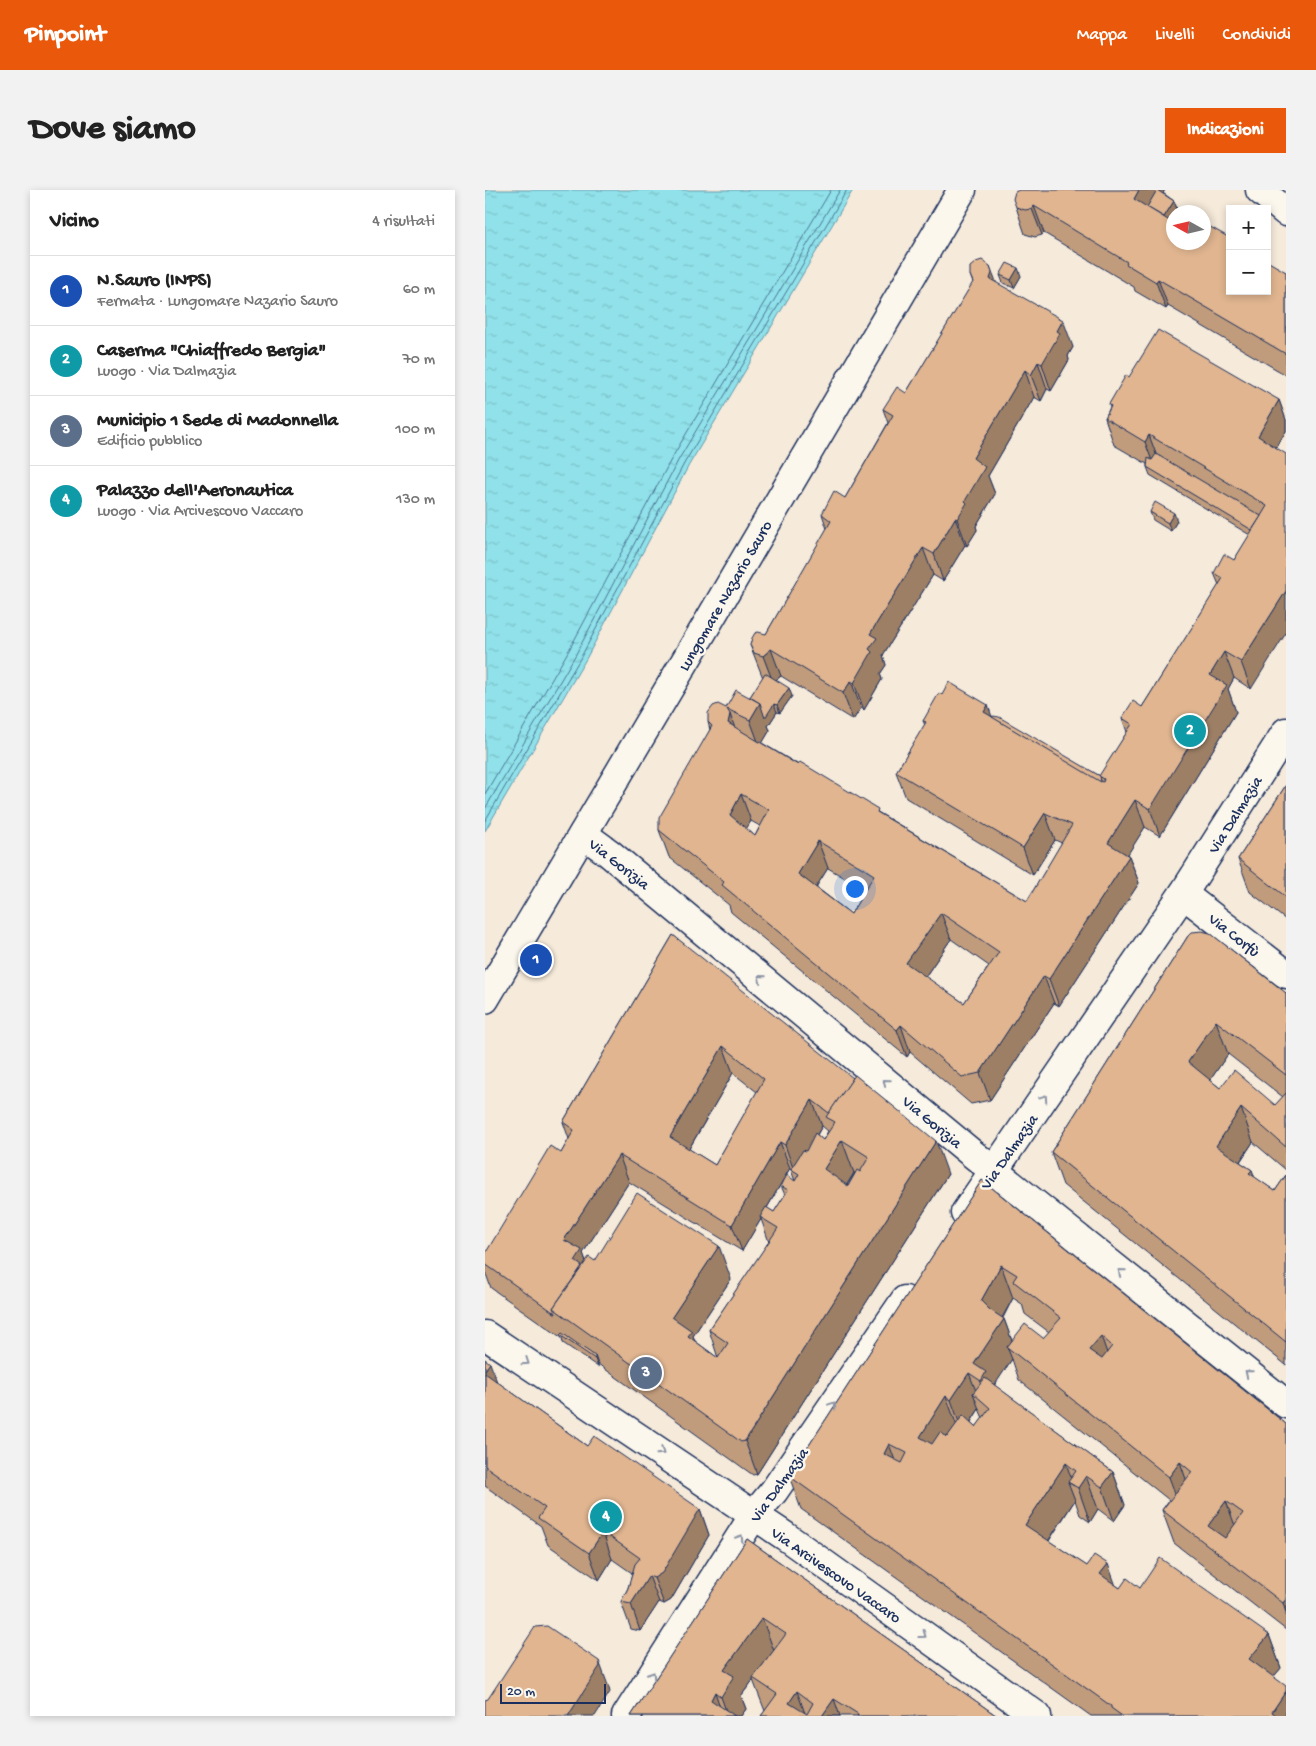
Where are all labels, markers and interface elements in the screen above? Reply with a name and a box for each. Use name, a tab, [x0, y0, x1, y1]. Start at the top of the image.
text: Pinpoint	[25, 21, 106, 50]
text: Mappa	[1077, 25, 1127, 46]
text: Livelli	[1155, 25, 1195, 46]
text: Condividi	[1223, 25, 1291, 46]
button: Indicazioni	[1165, 108, 1286, 153]
text: Dove siamo	[30, 110, 196, 151]
north arrow	[1166, 205, 1211, 250]
map controls	[1226, 205, 1271, 295]
button: +	[1226, 205, 1271, 250]
text: Vicino	[50, 210, 99, 235]
text: 4 risultati	[372, 213, 435, 232]
button: −	[1226, 250, 1271, 295]
text: N.Sauro (INPS)	[97, 270, 212, 293]
text: 1	[63, 281, 69, 300]
text: 60 m	[403, 281, 435, 300]
text: Fermata · Lungomare Nazario Sauro	[97, 293, 338, 312]
text: Caserma "Chiaffredo Bergia"	[97, 340, 326, 363]
text: 2	[62, 351, 70, 370]
text: 70 m	[402, 351, 435, 370]
text: Luogo · Via Dalmazia	[97, 363, 236, 382]
text: Municipio 1 Sede di Madonnella	[97, 410, 338, 433]
text: 3	[62, 421, 70, 440]
text: 100 m	[395, 421, 435, 440]
text: Edificio pubblico	[97, 433, 202, 452]
text: Palazzo dell'Aeronautica	[97, 480, 293, 503]
text: 4	[62, 491, 70, 510]
text: 130 m	[396, 491, 435, 510]
text: Luogo · Via Arcivescovo Vaccaro	[97, 503, 303, 522]
street label: Lungomare Nazario Sauro	[676, 518, 778, 675]
pin: 2	[1174, 712, 1206, 750]
street label: Via Dalmazia	[1205, 773, 1269, 859]
street label: Via Gorizia	[583, 835, 653, 896]
your location	[842, 876, 868, 902]
street label: Via Corfù	[1203, 910, 1263, 963]
pin: 1	[520, 941, 552, 979]
one-way arrow	[757, 975, 766, 984]
one-way arrow	[882, 1079, 891, 1088]
street label: Via Gorizia	[896, 1093, 965, 1155]
one-way arrow	[1038, 1094, 1047, 1104]
street label: Via Dalmazia	[977, 1111, 1044, 1195]
one-way arrow	[1118, 1269, 1127, 1277]
pin: 3	[630, 1354, 662, 1392]
one-way arrow	[520, 1356, 529, 1365]
one-way arrow	[1245, 1371, 1254, 1379]
one-way arrow	[827, 1401, 836, 1411]
street label: Via Dalmazia	[747, 1444, 815, 1528]
one-way arrow	[655, 1446, 664, 1455]
pin: 4	[590, 1498, 622, 1536]
street label: Via Arcivescovo Vaccaro	[765, 1524, 904, 1629]
one-way arrow	[733, 1535, 743, 1544]
one-way arrow	[917, 1629, 927, 1638]
one-way arrow	[646, 1671, 655, 1681]
scale bar	[500, 1681, 606, 1704]
text: 20 m	[507, 1684, 535, 1701]

